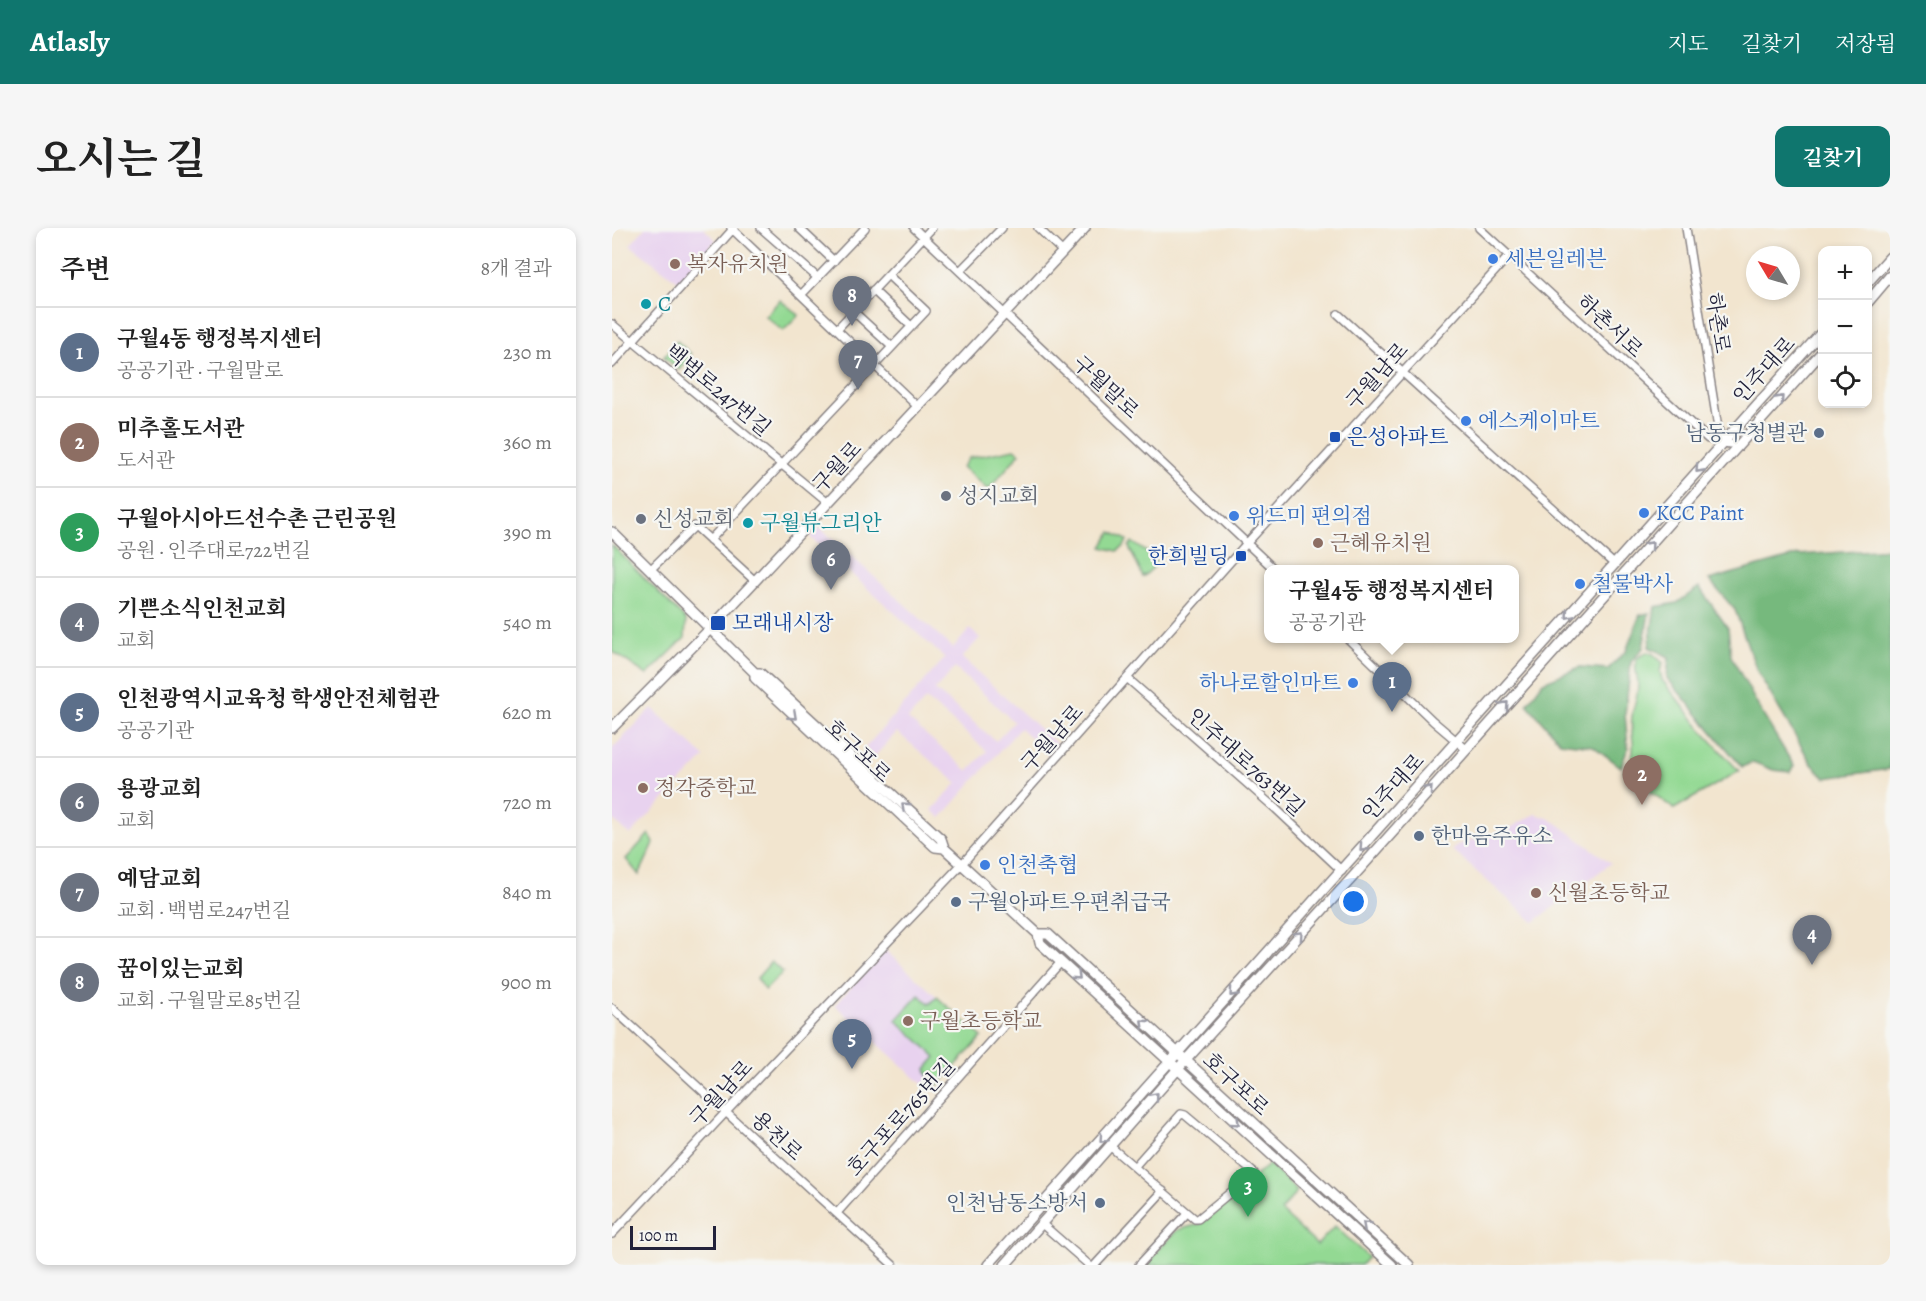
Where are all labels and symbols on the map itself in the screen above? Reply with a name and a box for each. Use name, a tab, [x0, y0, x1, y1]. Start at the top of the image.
place label: 세븐일레븐	[1505, 245, 1606, 273]
north arrow	[1746, 246, 1800, 300]
place label: 복자유치원	[687, 250, 788, 278]
marker: 세븐일레븐	[1486, 252, 1500, 266]
marker: 복자유치원	[668, 257, 682, 271]
pin: 8	[832, 276, 872, 326]
street label: 하촌서로	[1571, 288, 1649, 364]
place label: C	[658, 290, 671, 318]
street label: 하촌로	[1699, 291, 1737, 355]
marker: C	[639, 297, 653, 311]
street label: 인주대로	[1726, 330, 1802, 410]
street label: 구월남로	[1339, 336, 1415, 416]
street label: 백범로247번길	[659, 338, 777, 442]
pin: 7	[838, 340, 878, 390]
street label: 구월말로	[1067, 349, 1145, 425]
one-way arrow	[1773, 396, 1784, 406]
place label: 에스케이마트	[1478, 407, 1600, 435]
marker: 에스케이마트	[1459, 414, 1473, 428]
place label: 남동구청별관	[1685, 419, 1808, 447]
place label: 은성아파트	[1347, 423, 1448, 451]
marker: 남동구청별관	[1812, 426, 1826, 440]
marker: 은성아파트	[1328, 430, 1342, 444]
street label: 구월로	[806, 435, 868, 499]
one-way arrow	[1695, 462, 1706, 473]
place label: 성지교회	[958, 482, 1039, 510]
marker: 성지교회	[939, 489, 953, 503]
place label: KCC Paint	[1656, 499, 1744, 527]
place label: 위드미 편의점	[1246, 502, 1372, 530]
place label: 신성교회	[653, 505, 734, 533]
marker: KCC Paint	[1637, 506, 1651, 520]
place label: 구월뷰그리안	[760, 509, 882, 537]
marker: 위드미 편의점	[1227, 509, 1241, 523]
marker: 신성교회	[634, 512, 648, 526]
marker: 구월뷰그리안	[741, 516, 755, 530]
place label: 근혜유치원	[1330, 529, 1431, 557]
marker: 근혜유치원	[1311, 536, 1325, 550]
pin: 6	[812, 540, 850, 590]
one-way arrow	[1643, 541, 1654, 552]
place label: 한희빌딩	[1148, 542, 1229, 570]
marker: 한희빌딩	[1234, 549, 1248, 563]
place label: 철물박사	[1592, 570, 1674, 598]
marker: 철물박사	[1573, 577, 1587, 591]
one-way arrow	[1566, 608, 1577, 619]
place label: 모래내시장	[732, 609, 834, 637]
marker: 모래내시장	[709, 614, 727, 632]
pin: 1	[1372, 662, 1412, 712]
place label: 하나로할인마트	[1199, 669, 1341, 697]
marker: 하나로할인마트	[1346, 676, 1360, 690]
street label: 구월남로	[1014, 698, 1090, 778]
one-way arrow	[1498, 701, 1509, 712]
street label: 인주대로763번길	[1181, 702, 1311, 822]
one-way arrow	[787, 709, 797, 720]
street label: 호구포로	[819, 713, 897, 789]
street label: 인주대로	[1355, 747, 1431, 827]
pin: 2	[1622, 756, 1662, 805]
place label: 정각중학교	[655, 774, 756, 802]
marker: 정각중학교	[636, 781, 650, 795]
one-way arrow	[1422, 786, 1433, 796]
one-way arrow	[901, 802, 912, 813]
place label: 한마음주유소	[1431, 822, 1553, 850]
marker: 한마음주유소	[1412, 829, 1426, 843]
one-way arrow	[1359, 841, 1370, 852]
place label: 인천축협	[997, 851, 1078, 879]
marker: 인천축협	[978, 858, 992, 872]
place label: 신월초등학교	[1548, 879, 1670, 907]
marker: 신월초등학교	[1529, 886, 1543, 900]
your location	[1339, 887, 1368, 916]
place label: 구월아파트우편취급국	[968, 888, 1171, 916]
marker: 구월아파트우편취급국	[949, 895, 963, 909]
pin: 4	[1792, 916, 1832, 965]
one-way arrow	[1292, 931, 1303, 942]
one-way arrow	[1070, 969, 1080, 980]
one-way arrow	[1229, 986, 1240, 997]
place label: 구월초등학교	[920, 1007, 1042, 1035]
marker: 구월초등학교	[901, 1014, 915, 1028]
one-way arrow	[1140, 1019, 1151, 1030]
pin: 5	[832, 1020, 872, 1069]
street label: 호구포로	[1197, 1046, 1275, 1122]
street label: 호구포로765번길	[841, 1052, 961, 1182]
street label: 구월남로	[683, 1054, 759, 1132]
one-way arrow	[1148, 1092, 1159, 1102]
street label: 용천로	[745, 1105, 809, 1167]
one-way arrow	[1229, 1115, 1240, 1126]
one-way arrow	[1099, 1132, 1110, 1143]
pin: 3	[1228, 1168, 1268, 1217]
place label: 인천남동소방서	[946, 1189, 1088, 1217]
marker: 인천남동소방서	[1093, 1196, 1107, 1210]
one-way arrow	[1362, 1221, 1373, 1232]
scale bar	[630, 1223, 716, 1250]

